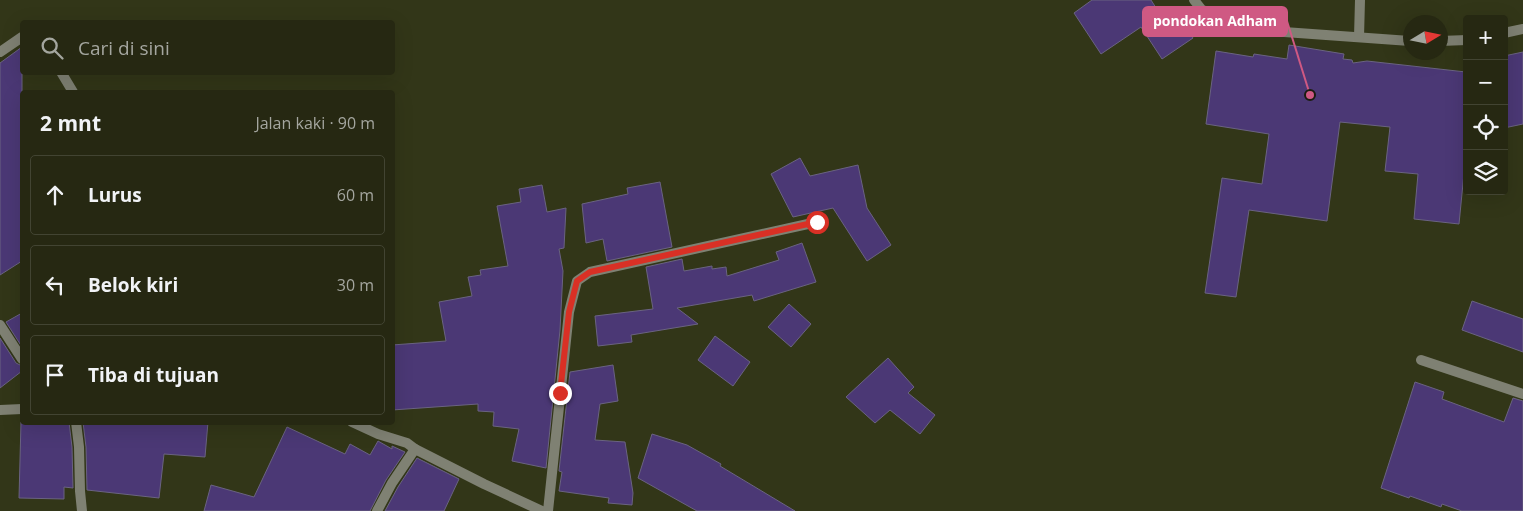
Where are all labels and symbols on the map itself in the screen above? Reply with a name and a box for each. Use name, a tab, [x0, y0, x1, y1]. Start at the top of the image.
callout: pondokan Adham	[1143, 7, 1287, 36]
text: pondokan Adham	[1153, 11, 1277, 30]
north arrow	[1403, 15, 1448, 60]
route start	[806, 211, 829, 234]
route end	[549, 382, 572, 405]

